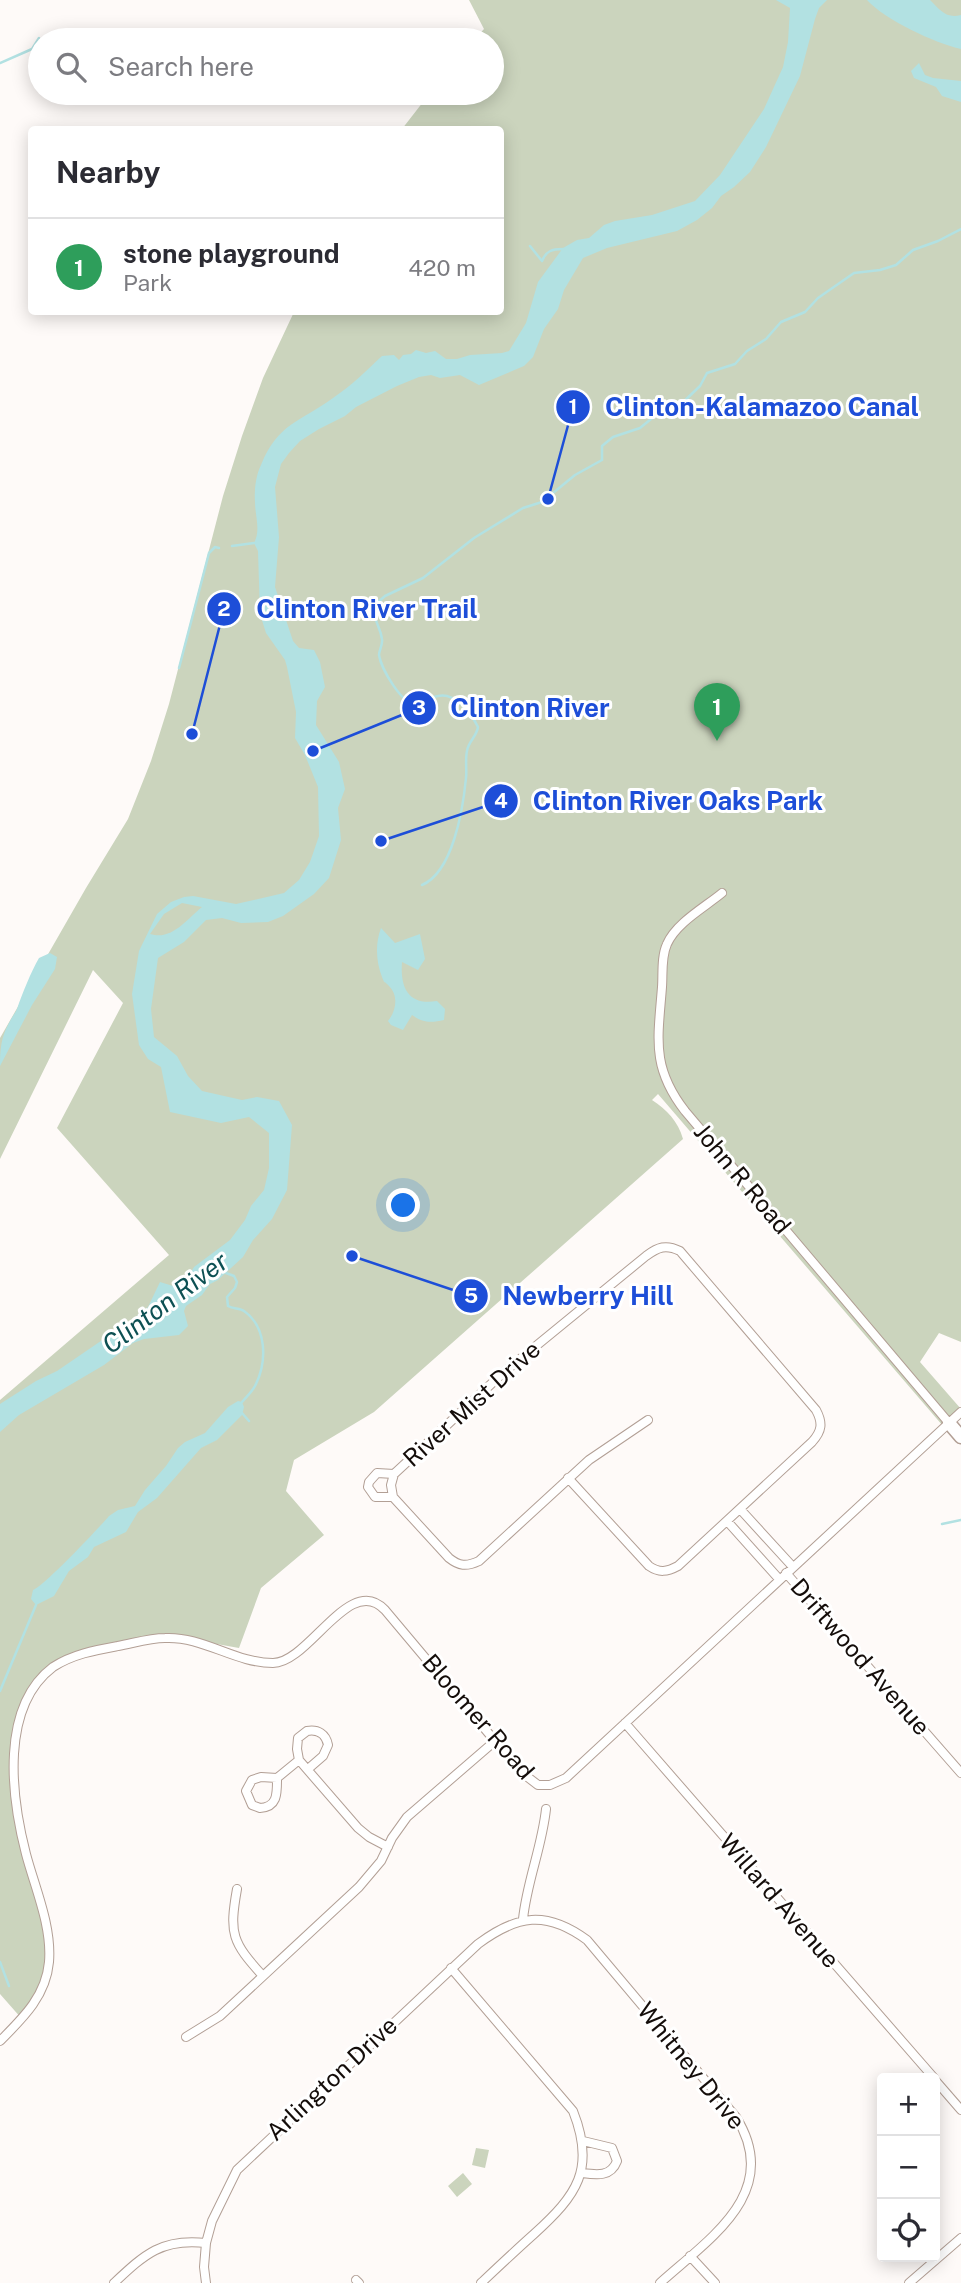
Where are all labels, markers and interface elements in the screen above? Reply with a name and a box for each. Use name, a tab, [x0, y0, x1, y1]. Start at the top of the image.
search box	[28, 28, 504, 105]
icon: search	[52, 48, 90, 86]
text: Search here	[108, 51, 254, 82]
text: Nearby	[56, 154, 160, 190]
text: stone playground	[123, 238, 339, 269]
text: 1	[74, 254, 84, 281]
text: 420 m	[408, 254, 476, 281]
text: Park	[123, 269, 172, 296]
callout: Clinton-Kalamazoo Canal	[556, 384, 933, 431]
text: Clinton-Kalamazoo Canal	[605, 391, 919, 422]
text: 1	[569, 394, 578, 419]
callout: Clinton River Trail	[207, 585, 492, 632]
text: Clinton River Trail	[256, 593, 478, 624]
text: 2	[217, 596, 231, 621]
pin: 1	[694, 683, 740, 741]
callout: Clinton River	[401, 684, 624, 731]
text: Clinton River	[450, 692, 610, 723]
text: 3	[412, 695, 426, 720]
callout: Clinton River Oaks Park	[483, 777, 837, 824]
text: Clinton River Oaks Park	[533, 785, 823, 816]
text: 4	[494, 788, 508, 813]
street label: John R Road	[689, 1118, 797, 1239]
your location	[386, 1188, 420, 1222]
water label: Clinton River	[96, 1245, 234, 1360]
callout: Newberry Hill	[453, 1273, 688, 1320]
text: Newberry Hill	[502, 1280, 674, 1311]
text: 5	[464, 1283, 478, 1308]
street label: River Mist Drive	[397, 1335, 545, 1472]
street label: Driftwood Avenue	[785, 1572, 936, 1740]
street label: Bloomer Road	[417, 1648, 541, 1785]
street label: Willard Avenue	[714, 1828, 845, 1973]
street label: Whitney Drive	[632, 1996, 752, 2135]
street label: Arlington Drive	[260, 2011, 402, 2146]
map controls	[877, 2073, 940, 2262]
button: +	[877, 2073, 940, 2136]
button: −	[877, 2136, 940, 2199]
button: locate	[877, 2199, 940, 2262]

